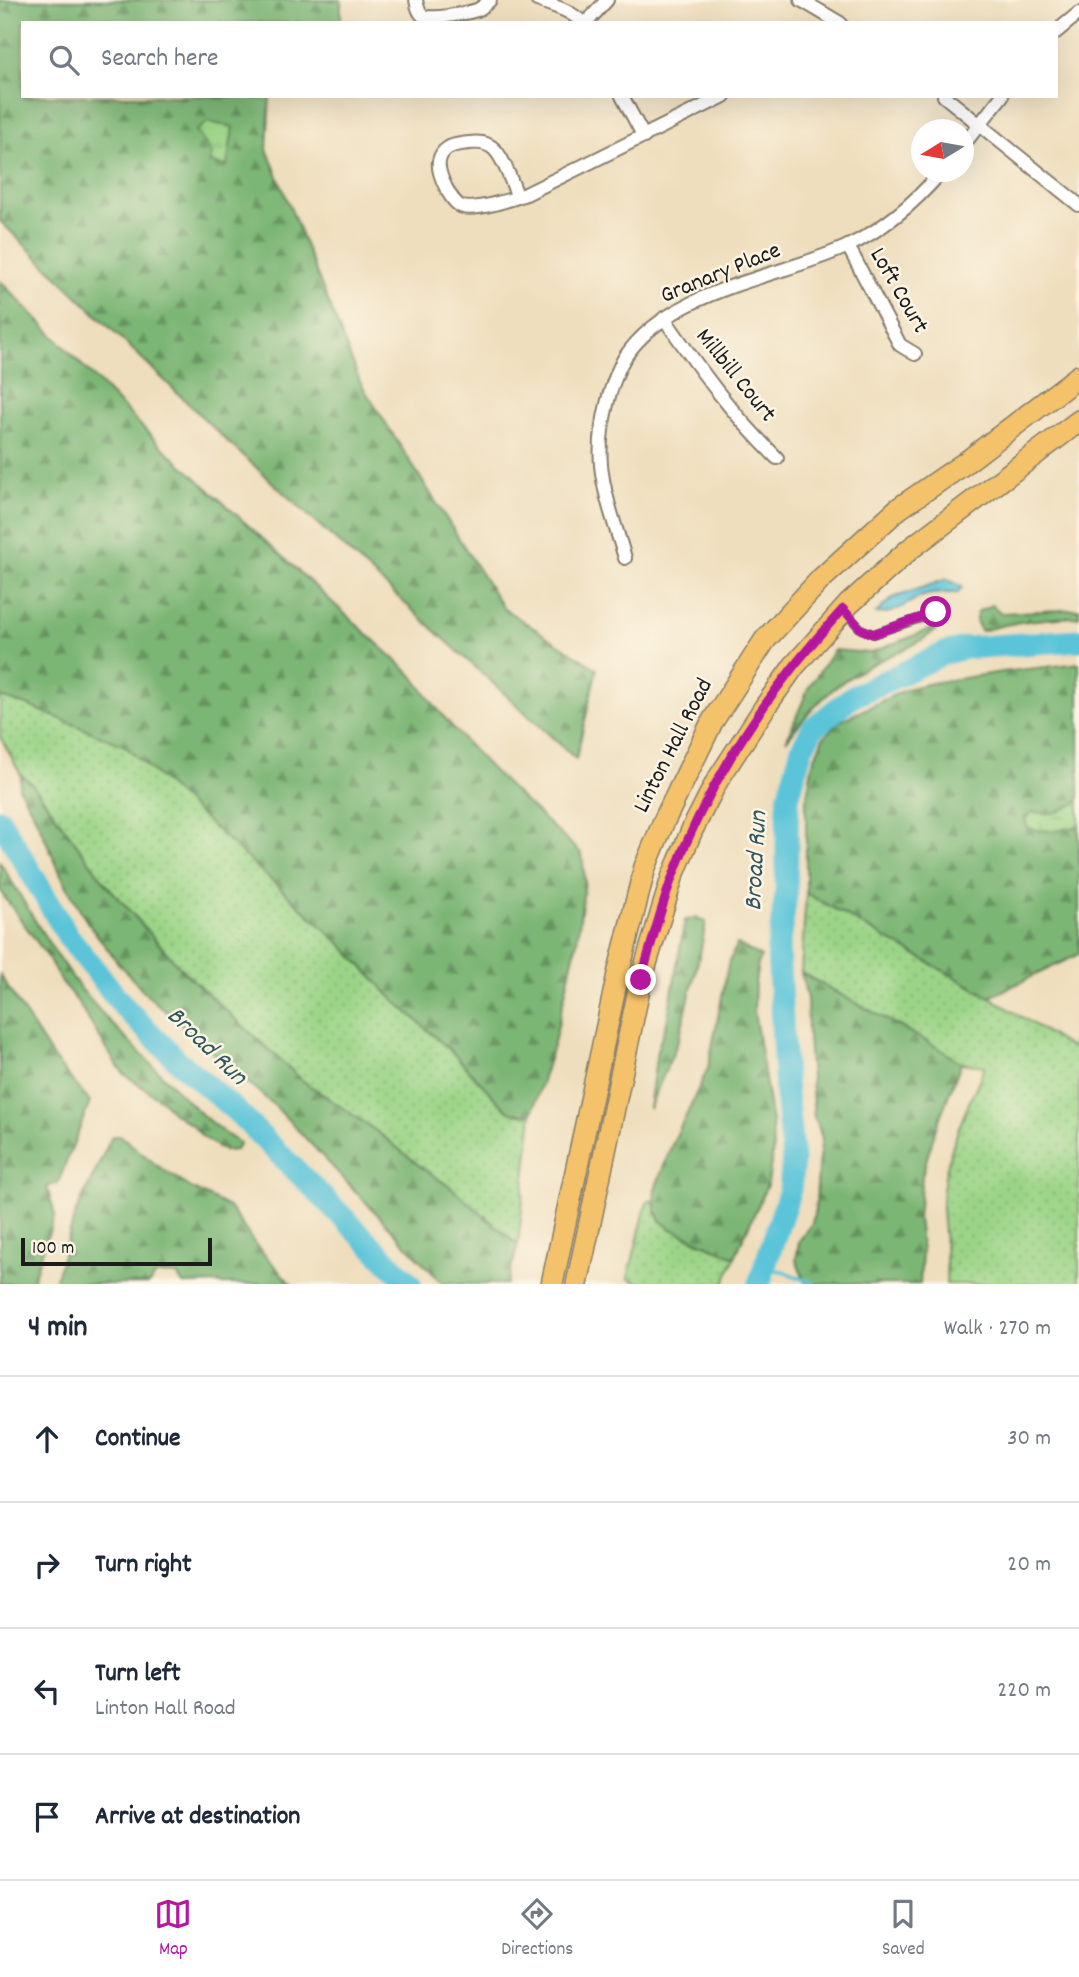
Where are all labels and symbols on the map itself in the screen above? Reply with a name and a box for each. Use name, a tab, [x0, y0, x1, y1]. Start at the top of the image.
north arrow	[911, 119, 974, 182]
street label: Granary Place	[656, 234, 786, 314]
street label: Loft Court	[860, 242, 936, 340]
street label: Millbill Court	[686, 322, 784, 430]
route start	[920, 596, 951, 627]
street label: Linton Hall Road	[626, 673, 722, 819]
water label: Broad Run	[736, 809, 778, 912]
route end	[625, 964, 656, 995]
water label: Broad Run	[157, 999, 255, 1096]
scale bar	[21, 1235, 212, 1267]

